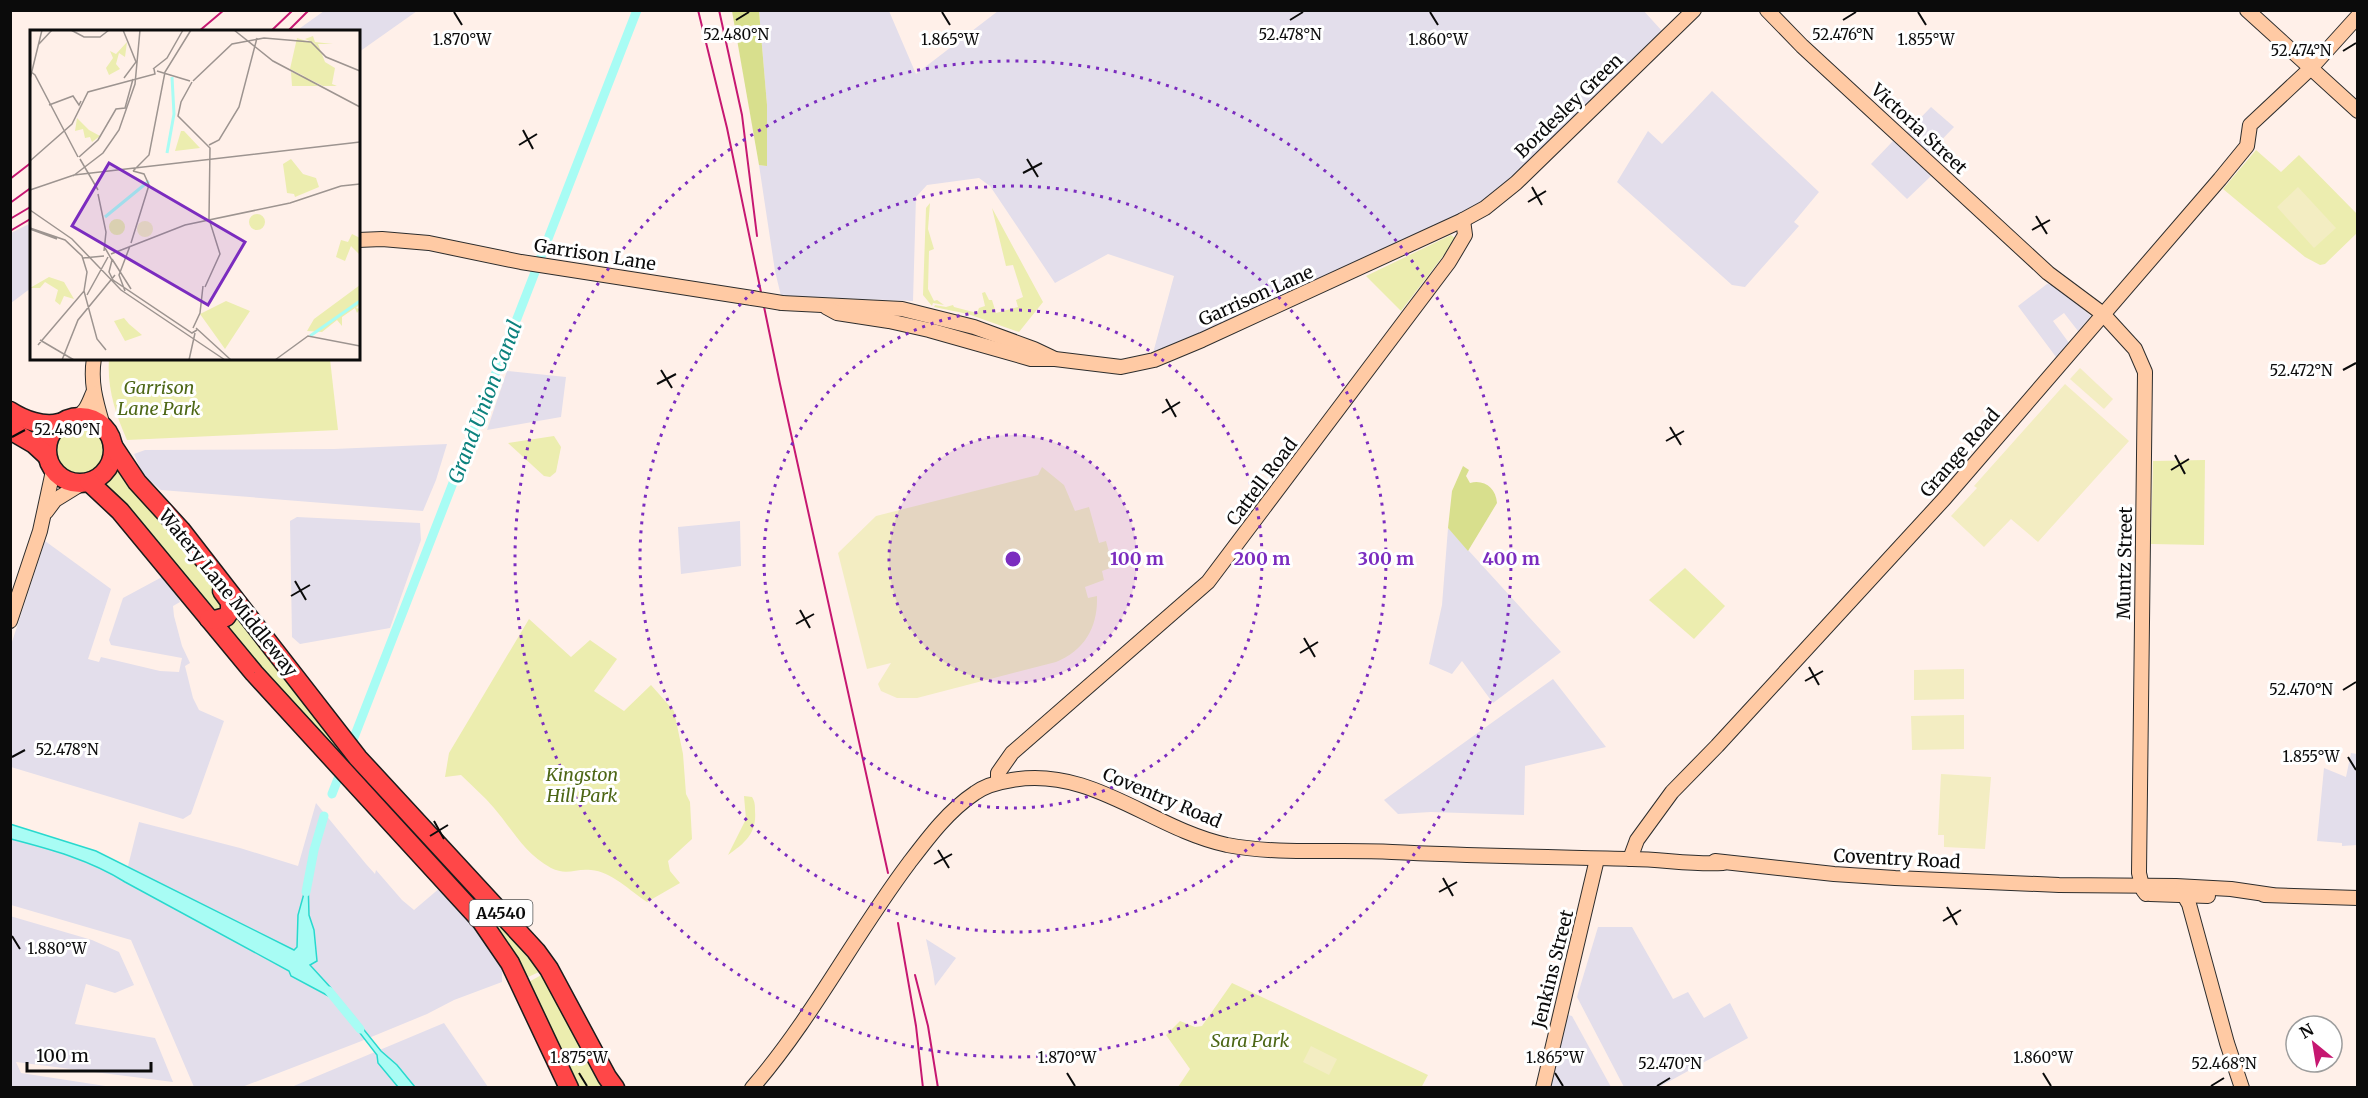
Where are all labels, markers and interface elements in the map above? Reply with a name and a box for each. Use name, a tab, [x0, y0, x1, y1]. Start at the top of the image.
text: 52.480°N	[703, 25, 769, 44]
text: 52.478°N	[1258, 25, 1322, 44]
text: 52.476°N	[1812, 25, 1874, 44]
inset map	[30, 30, 360, 360]
text: 1.870°W	[433, 30, 492, 49]
text: 1.865°W	[921, 30, 980, 49]
text: 1.860°W	[1408, 30, 1469, 49]
text: 1.855°W	[1898, 30, 1955, 49]
text: 52.474°N	[2271, 41, 2332, 60]
street label: Bordesley Green	[1510, 48, 1627, 163]
street label: Victoria Street	[1866, 78, 1972, 179]
street label: Garrison Lane	[533, 234, 658, 275]
street label: Garrison Lane	[1195, 260, 1317, 331]
water label: Grand Union Canal	[442, 317, 527, 487]
text: 52.472°N	[2269, 361, 2333, 380]
park label: Garrison Lane Park	[118, 376, 201, 420]
street label: Grange Road	[1915, 403, 2005, 502]
text: 52.480°N	[34, 420, 100, 439]
street label: Cattell Road	[1221, 433, 1302, 530]
street label: Watery Lane Middleway	[153, 504, 303, 681]
street label: Muntz Street	[2112, 506, 2137, 620]
text: 100 m	[1110, 547, 1164, 570]
text: 200 m	[1234, 547, 1290, 570]
text: 300 m	[1358, 547, 1414, 570]
text: 400 m	[1482, 547, 1540, 570]
centre of rings	[1003, 549, 1023, 569]
text: 52.470°N	[2269, 680, 2333, 699]
text: 52.478°N	[35, 740, 99, 759]
text: 1.855°W	[2283, 747, 2340, 766]
street label: Coventry Road	[1099, 762, 1225, 833]
park label: Kingston Hill Park	[545, 763, 618, 807]
street label: Coventry Road	[1833, 844, 1961, 873]
road number: A4540	[470, 900, 532, 926]
street label: Jenkins Street	[1526, 907, 1578, 1031]
text: 1.880°W	[27, 939, 88, 958]
north arrow	[2284, 1014, 2344, 1074]
text: N	[2296, 1019, 2317, 1043]
park label: Sara Park	[1211, 1029, 1289, 1052]
scale bar	[27, 1035, 152, 1073]
text: 100 m	[36, 1044, 89, 1067]
text: 1.875°W	[550, 1048, 609, 1067]
text: 1.870°W	[1038, 1048, 1097, 1067]
text: 1.865°W	[1526, 1048, 1585, 1067]
text: 1.860°W	[2013, 1048, 2074, 1067]
text: 52.470°N	[1638, 1054, 1702, 1073]
text: 52.468°N	[2191, 1054, 2257, 1073]

